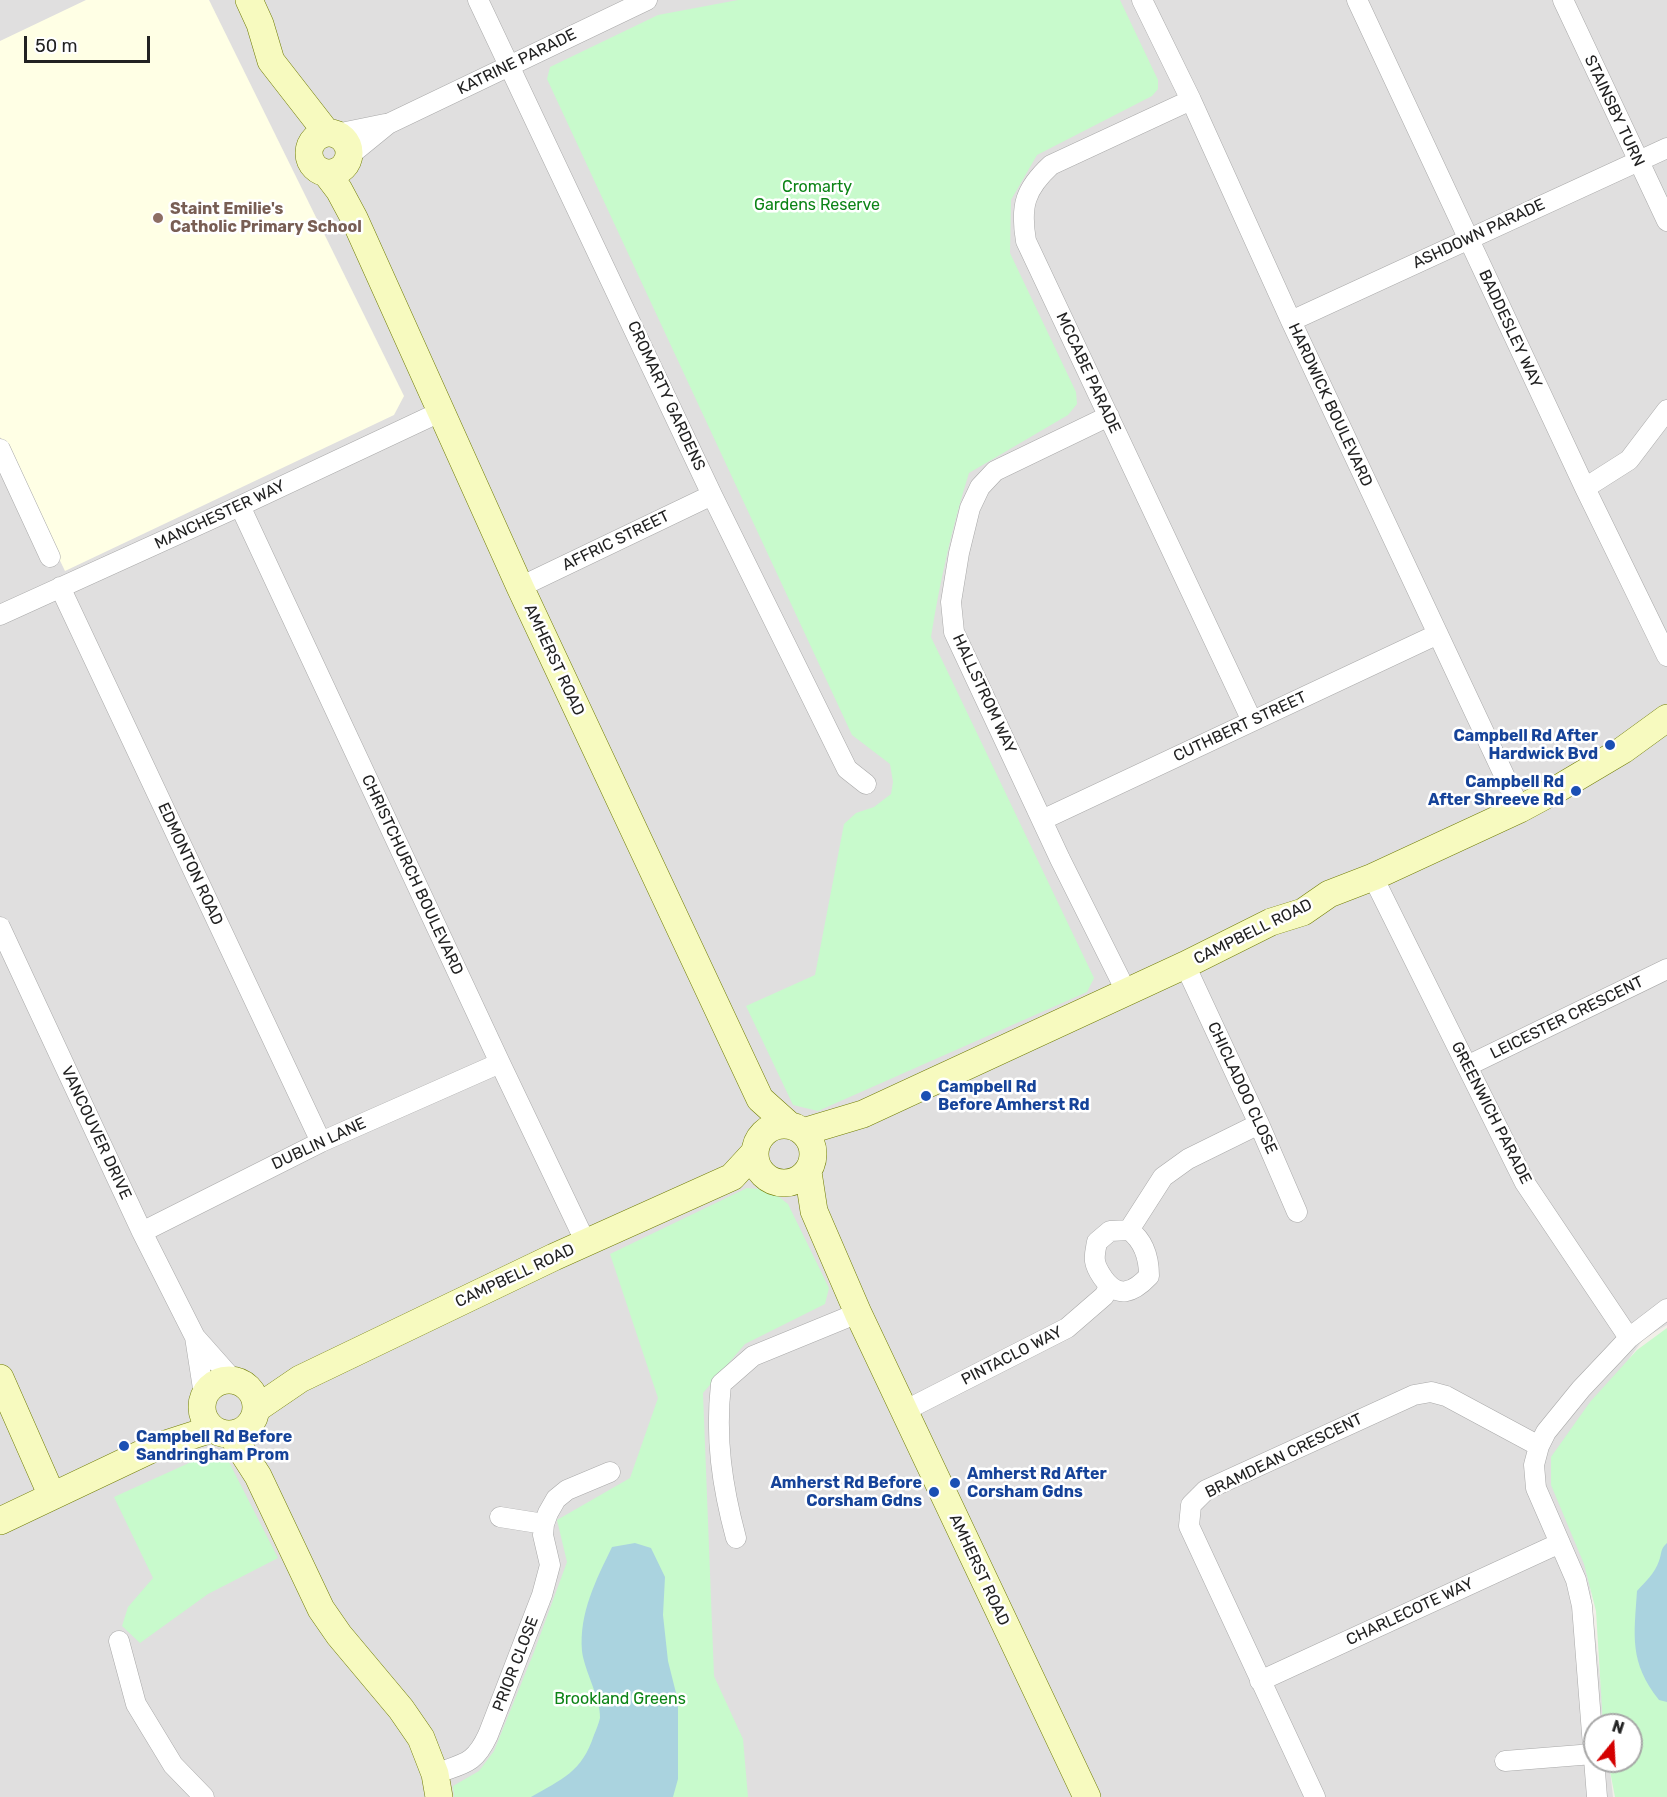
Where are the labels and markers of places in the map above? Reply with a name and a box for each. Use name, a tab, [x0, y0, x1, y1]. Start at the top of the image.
place label: Staint Emilie's Catholic Primary School	[170, 199, 362, 237]
marker: Staint Emilie's Catholic Primary School	[151, 211, 165, 225]
place label: Campbell Rd After Hardwick Bvd	[1454, 726, 1598, 764]
marker: Campbell Rd After Hardwick Bvd	[1603, 738, 1617, 752]
place label: Campbell Rd After Shreeve Rd	[1428, 772, 1564, 810]
marker: Campbell Rd After Shreeve Rd	[1569, 784, 1583, 798]
place label: Campbell Rd Before Amherst Rd	[938, 1077, 1090, 1115]
marker: Campbell Rd Before Amherst Rd	[919, 1089, 933, 1103]
place label: Campbell Rd Before Sandringham Prom	[136, 1427, 292, 1465]
marker: Campbell Rd Before Sandringham Prom	[117, 1439, 131, 1453]
place label: Amherst Rd After Corsham Gdns	[967, 1464, 1107, 1502]
place label: Amherst Rd Before Corsham Gdns	[770, 1473, 922, 1511]
marker: Amherst Rd After Corsham Gdns	[948, 1476, 962, 1490]
marker: Amherst Rd Before Corsham Gdns	[927, 1485, 941, 1499]

